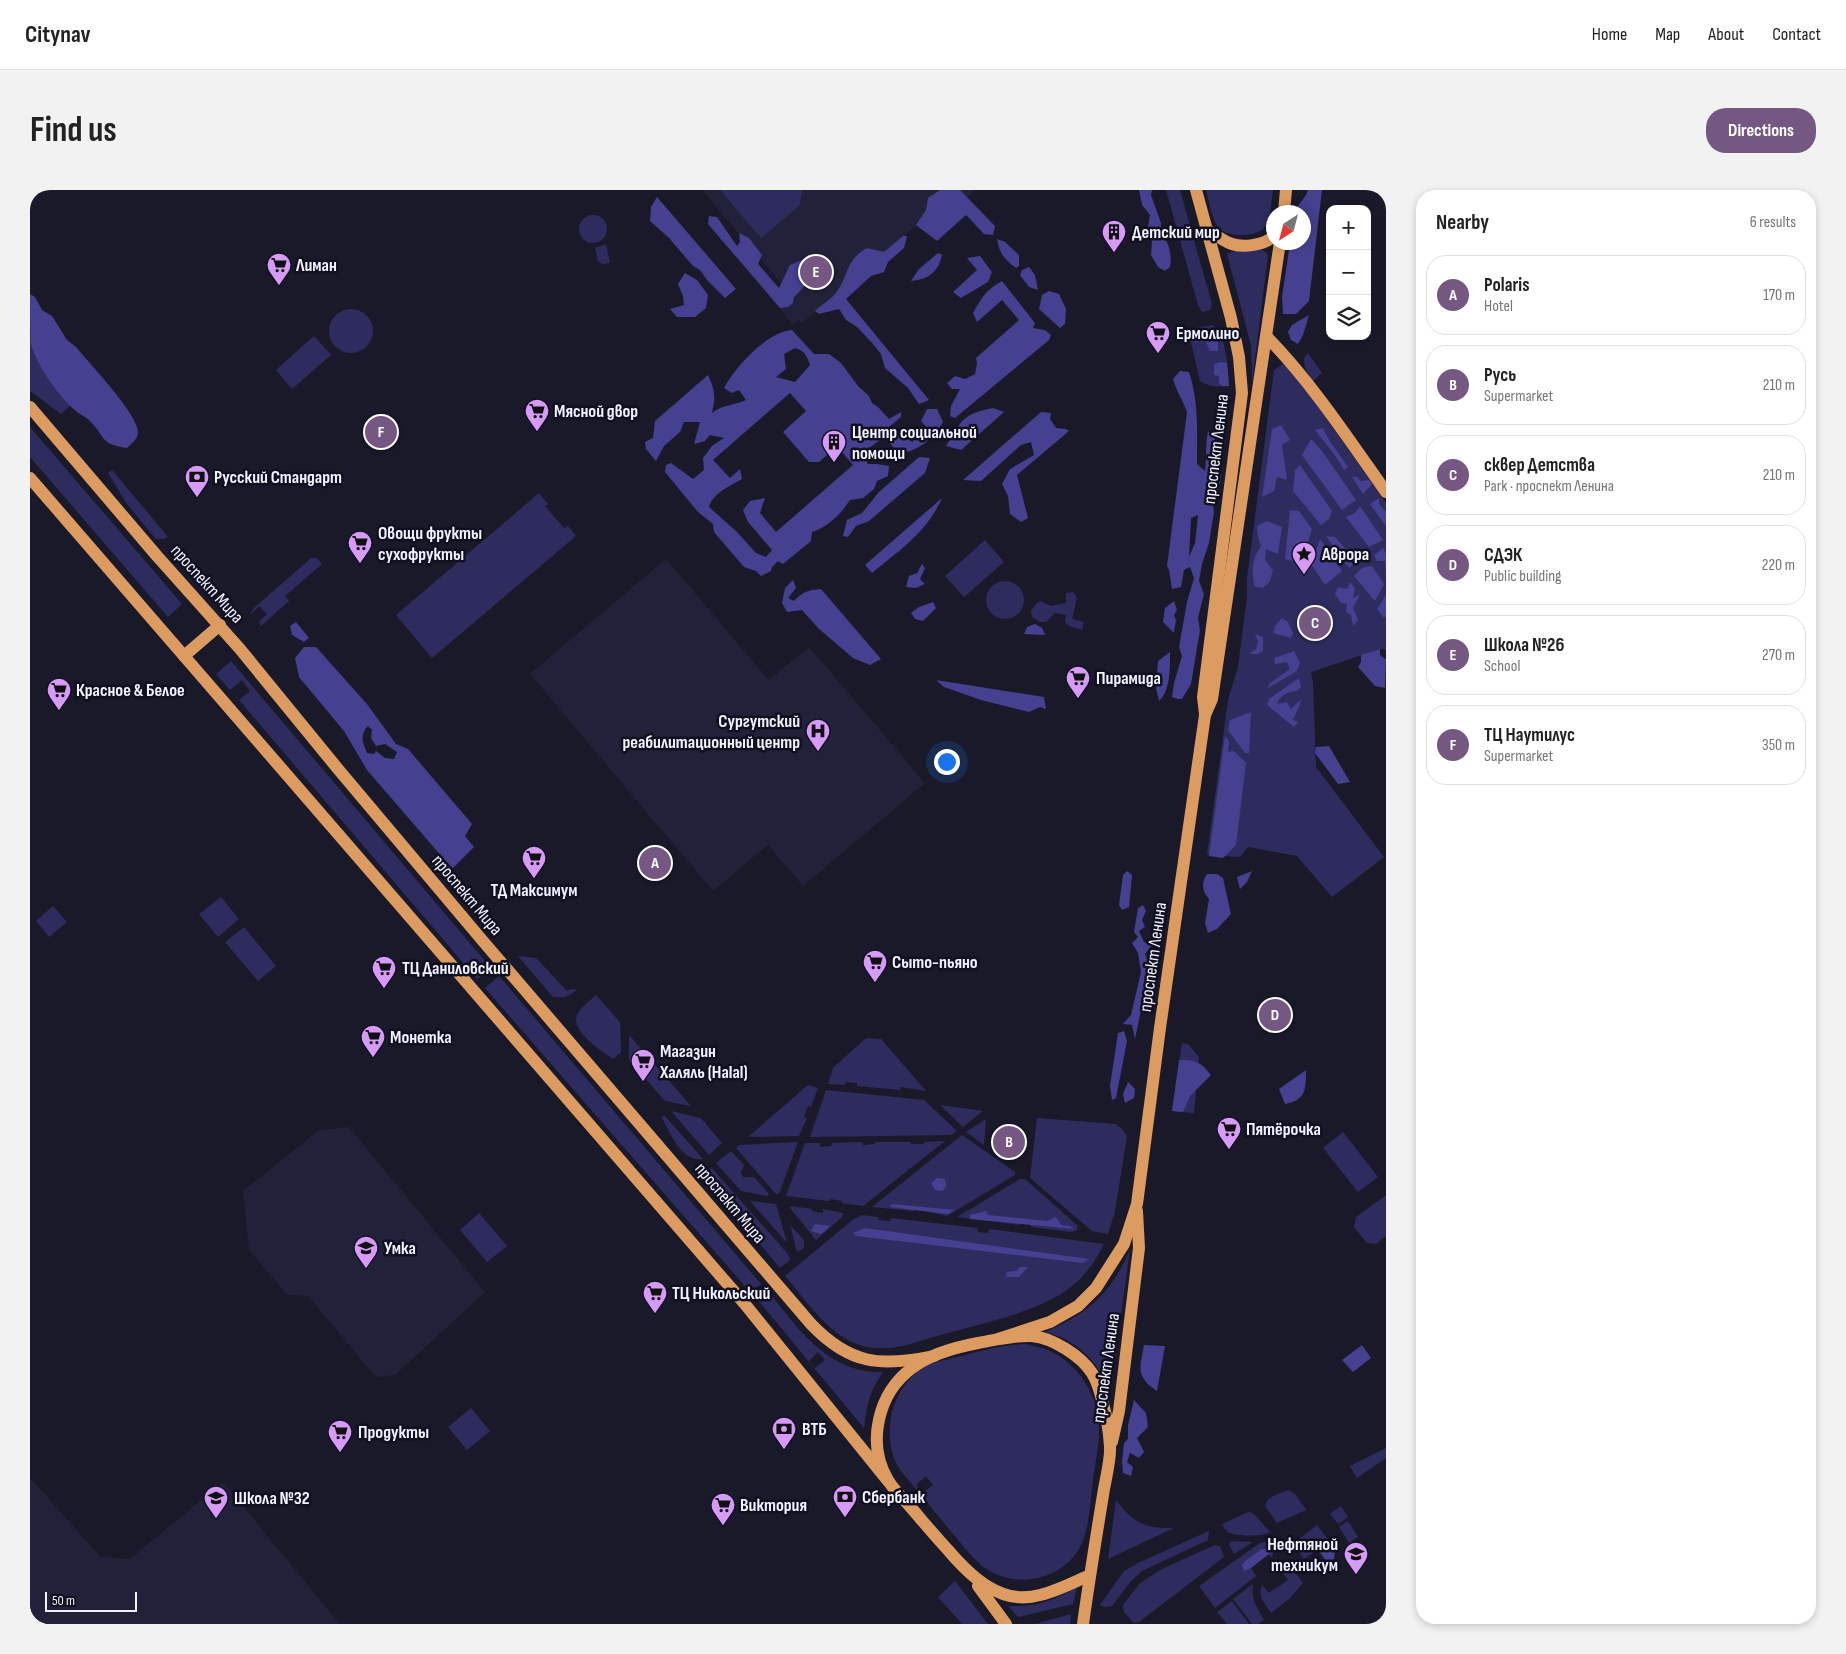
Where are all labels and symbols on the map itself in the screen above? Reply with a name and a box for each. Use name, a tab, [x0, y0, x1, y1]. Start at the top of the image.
north arrow	[1266, 205, 1311, 250]
building icon: Детский мир	[1101, 219, 1127, 253]
place label: Детский мир	[1132, 222, 1220, 243]
supermarket icon: Лиман	[266, 252, 292, 286]
pin: E	[800, 253, 832, 291]
place label: Лиман	[295, 255, 337, 276]
supermarket icon: Ермолино	[1145, 320, 1171, 354]
place label: Ермолино	[1176, 323, 1239, 344]
street label: проспект Ленина	[1199, 393, 1233, 505]
supermarket icon: Мясной двор	[524, 398, 550, 432]
place label: Мясной двор	[554, 401, 638, 422]
pin: F	[365, 413, 397, 451]
place label: Центр социальной помощи	[852, 422, 977, 464]
building icon: Центр социальной помощи	[821, 429, 847, 463]
bank icon: Русский Стандарт	[184, 464, 210, 498]
place label: Русский Стандарт	[214, 467, 342, 488]
place label: Овощи фрукты сухофрукты	[378, 523, 482, 565]
supermarket icon: Овощи фрукты сухофрукты	[347, 530, 373, 564]
street label: проспект Мира	[166, 540, 248, 628]
place icon: Аврора	[1291, 541, 1317, 575]
place label: Аврора	[1321, 544, 1369, 565]
pin: C	[1299, 604, 1331, 642]
supermarket icon: Пирамида	[1065, 665, 1091, 699]
place label: Пирамида	[1096, 668, 1161, 689]
supermarket icon: Красное & Белое	[46, 677, 72, 711]
place label: Красное & Белое	[76, 680, 185, 701]
place label: Сургутский реабилитационный центр	[622, 711, 800, 753]
hospital icon: Сургутский реабилитационный центр	[805, 718, 831, 752]
your location	[934, 749, 960, 775]
pin: A	[639, 844, 671, 882]
supermarket icon: ТД Максимум	[521, 845, 547, 879]
street label: проспект Мира	[427, 851, 507, 940]
place label: ТД Максимум	[491, 880, 577, 901]
street label: проспект Ленина	[1135, 901, 1171, 1013]
supermarket icon: Сыто-пьяно	[862, 949, 888, 983]
place label: Сыто-пьяно	[892, 952, 978, 973]
supermarket icon: ТЦ Даниловский	[371, 955, 397, 989]
place label: ТЦ Даниловский	[402, 958, 509, 979]
pin: D	[1259, 996, 1291, 1034]
supermarket icon: Монетка	[360, 1024, 386, 1058]
place label: Монетка	[390, 1027, 452, 1048]
place label: Магазин Халяль (Halal)	[659, 1041, 748, 1083]
supermarket icon: Магазин Халяль (Halal)	[630, 1048, 656, 1082]
supermarket icon: Пятёрочка	[1216, 1116, 1242, 1150]
place label: Пятёрочка	[1246, 1119, 1321, 1140]
pin: B	[993, 1123, 1025, 1161]
street label: проспект Мира	[690, 1159, 770, 1248]
school or university icon: Умка	[353, 1235, 379, 1269]
place label: Умка	[384, 1238, 416, 1259]
supermarket icon: ТЦ Никольский	[642, 1280, 668, 1314]
place label: ТЦ Никольский	[672, 1283, 770, 1304]
street label: проспект Ленина	[1088, 1312, 1124, 1424]
bank icon: ВТБ	[771, 1416, 797, 1450]
supermarket icon: Продукты	[327, 1419, 353, 1453]
place label: ВТБ	[802, 1419, 827, 1440]
place label: Продукты	[358, 1422, 429, 1443]
bank icon: Сбербанк	[832, 1484, 858, 1518]
school or university icon: Школа №32	[203, 1485, 229, 1519]
place label: Сбербанк	[862, 1487, 926, 1508]
place label: Школа №32	[234, 1488, 310, 1509]
supermarket icon: Виктория	[710, 1492, 736, 1526]
place label: Виктория	[740, 1495, 807, 1516]
place label: Нефтяной техникум	[1267, 1534, 1338, 1576]
school or university icon: Нефтяной техникум	[1343, 1541, 1369, 1575]
scale bar	[45, 1589, 138, 1612]

